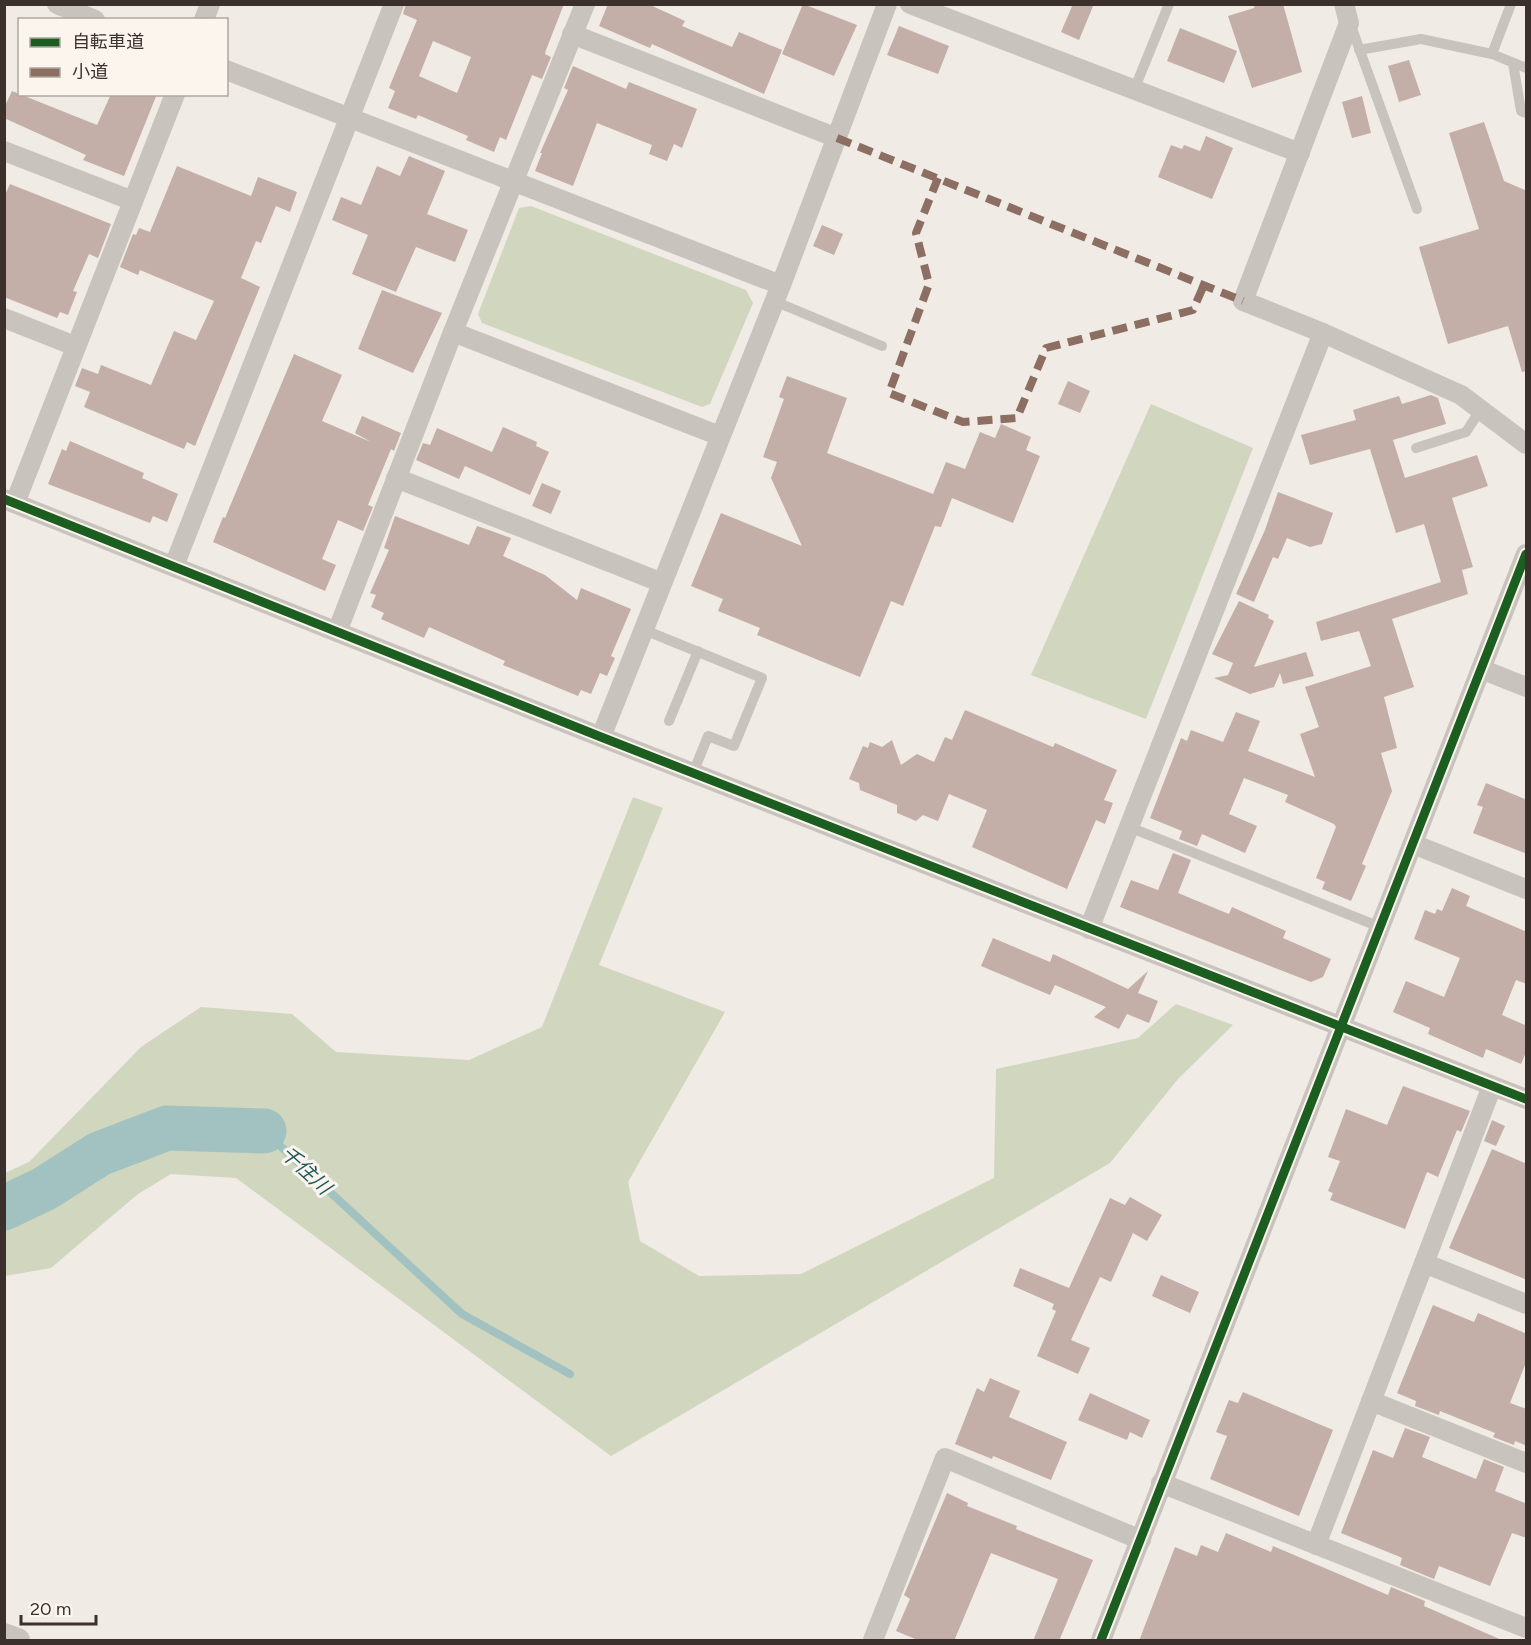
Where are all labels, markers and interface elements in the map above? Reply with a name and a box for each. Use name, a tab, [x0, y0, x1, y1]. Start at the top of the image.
legend	[18, 18, 228, 96]
text: 自転車道	[72, 31, 144, 53]
text: 小道	[72, 61, 108, 83]
water label: 千住川	[276, 1141, 338, 1201]
scale bar	[21, 1588, 96, 1626]
text: 20 m	[30, 1598, 71, 1620]

